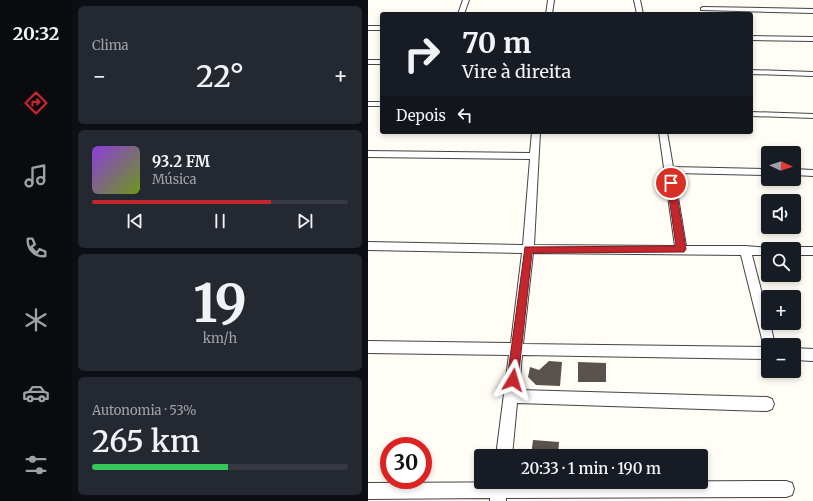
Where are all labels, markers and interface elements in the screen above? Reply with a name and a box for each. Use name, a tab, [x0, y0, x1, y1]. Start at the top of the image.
text: 20:32	[13, 22, 59, 45]
text: 70 m	[462, 25, 531, 61]
icon: right	[396, 28, 448, 80]
text: Clima	[92, 37, 129, 54]
text: 22°	[196, 57, 244, 95]
text: Vire à direita	[462, 60, 571, 83]
text: −	[92, 62, 107, 90]
text: +	[333, 62, 348, 90]
icon: directions	[22, 89, 50, 117]
icon: left	[454, 104, 476, 126]
text: Depois	[396, 106, 446, 125]
north arrow	[761, 146, 801, 186]
map controls	[761, 146, 801, 378]
text: 93.2 FM	[152, 152, 210, 171]
icon: music	[22, 162, 50, 190]
pin	[654, 166, 688, 200]
text: Música	[152, 171, 197, 188]
icon: arrive	[660, 172, 682, 194]
button: sound	[761, 194, 801, 234]
icon: previous	[124, 210, 146, 232]
icon: pause	[209, 210, 231, 232]
icon: next	[294, 210, 316, 232]
icon: phone	[22, 234, 50, 262]
button: search	[761, 242, 801, 282]
text: 19	[193, 271, 247, 336]
button: +	[761, 290, 801, 330]
icon: climate	[22, 306, 50, 334]
text: km/h	[203, 330, 237, 347]
button: −	[761, 338, 801, 378]
position arrow	[492, 359, 534, 401]
icon: car	[22, 379, 50, 407]
text: Autonomia · 53%	[92, 402, 197, 419]
text: 265 km	[92, 422, 200, 460]
speed limit sign: 30	[380, 437, 432, 489]
icon: filters	[22, 451, 50, 479]
text: 20:33 · 1 min · 190 m	[521, 459, 661, 478]

